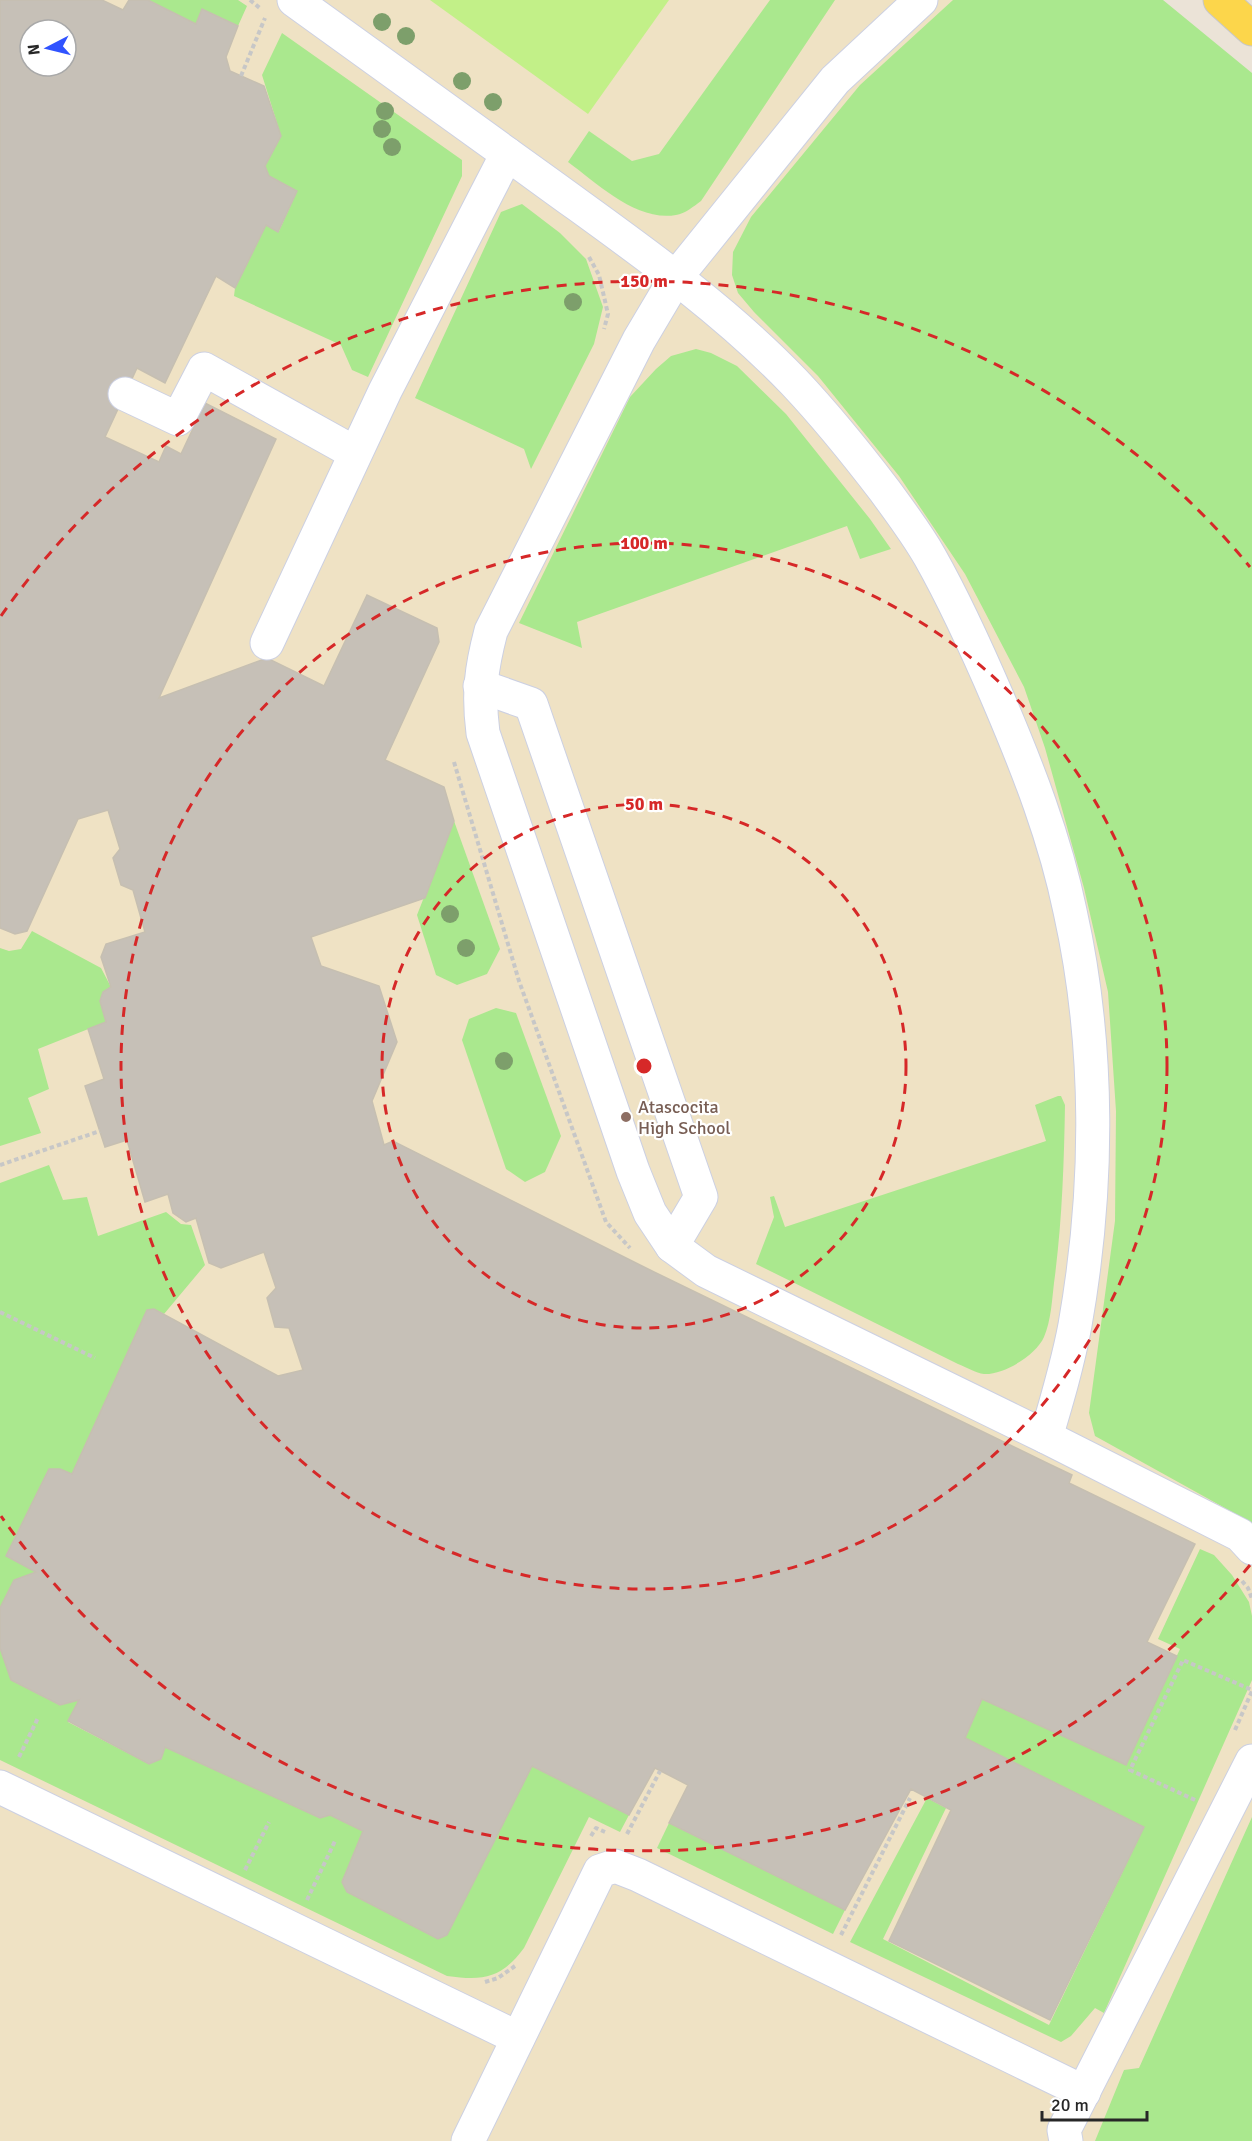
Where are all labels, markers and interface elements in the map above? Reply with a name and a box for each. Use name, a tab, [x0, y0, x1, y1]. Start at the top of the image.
north arrow	[18, 18, 78, 78]
text: N	[24, 43, 45, 56]
text: 150 m	[620, 270, 668, 292]
text: 100 m	[620, 532, 668, 554]
text: 50 m	[625, 793, 663, 815]
centre of rings	[634, 1056, 654, 1076]
place label: Atascocita High School	[638, 1096, 731, 1139]
marker: Atascocita High School	[619, 1110, 633, 1124]
scale bar	[1042, 2084, 1147, 2122]
text: 20 m	[1051, 2094, 1089, 2116]

